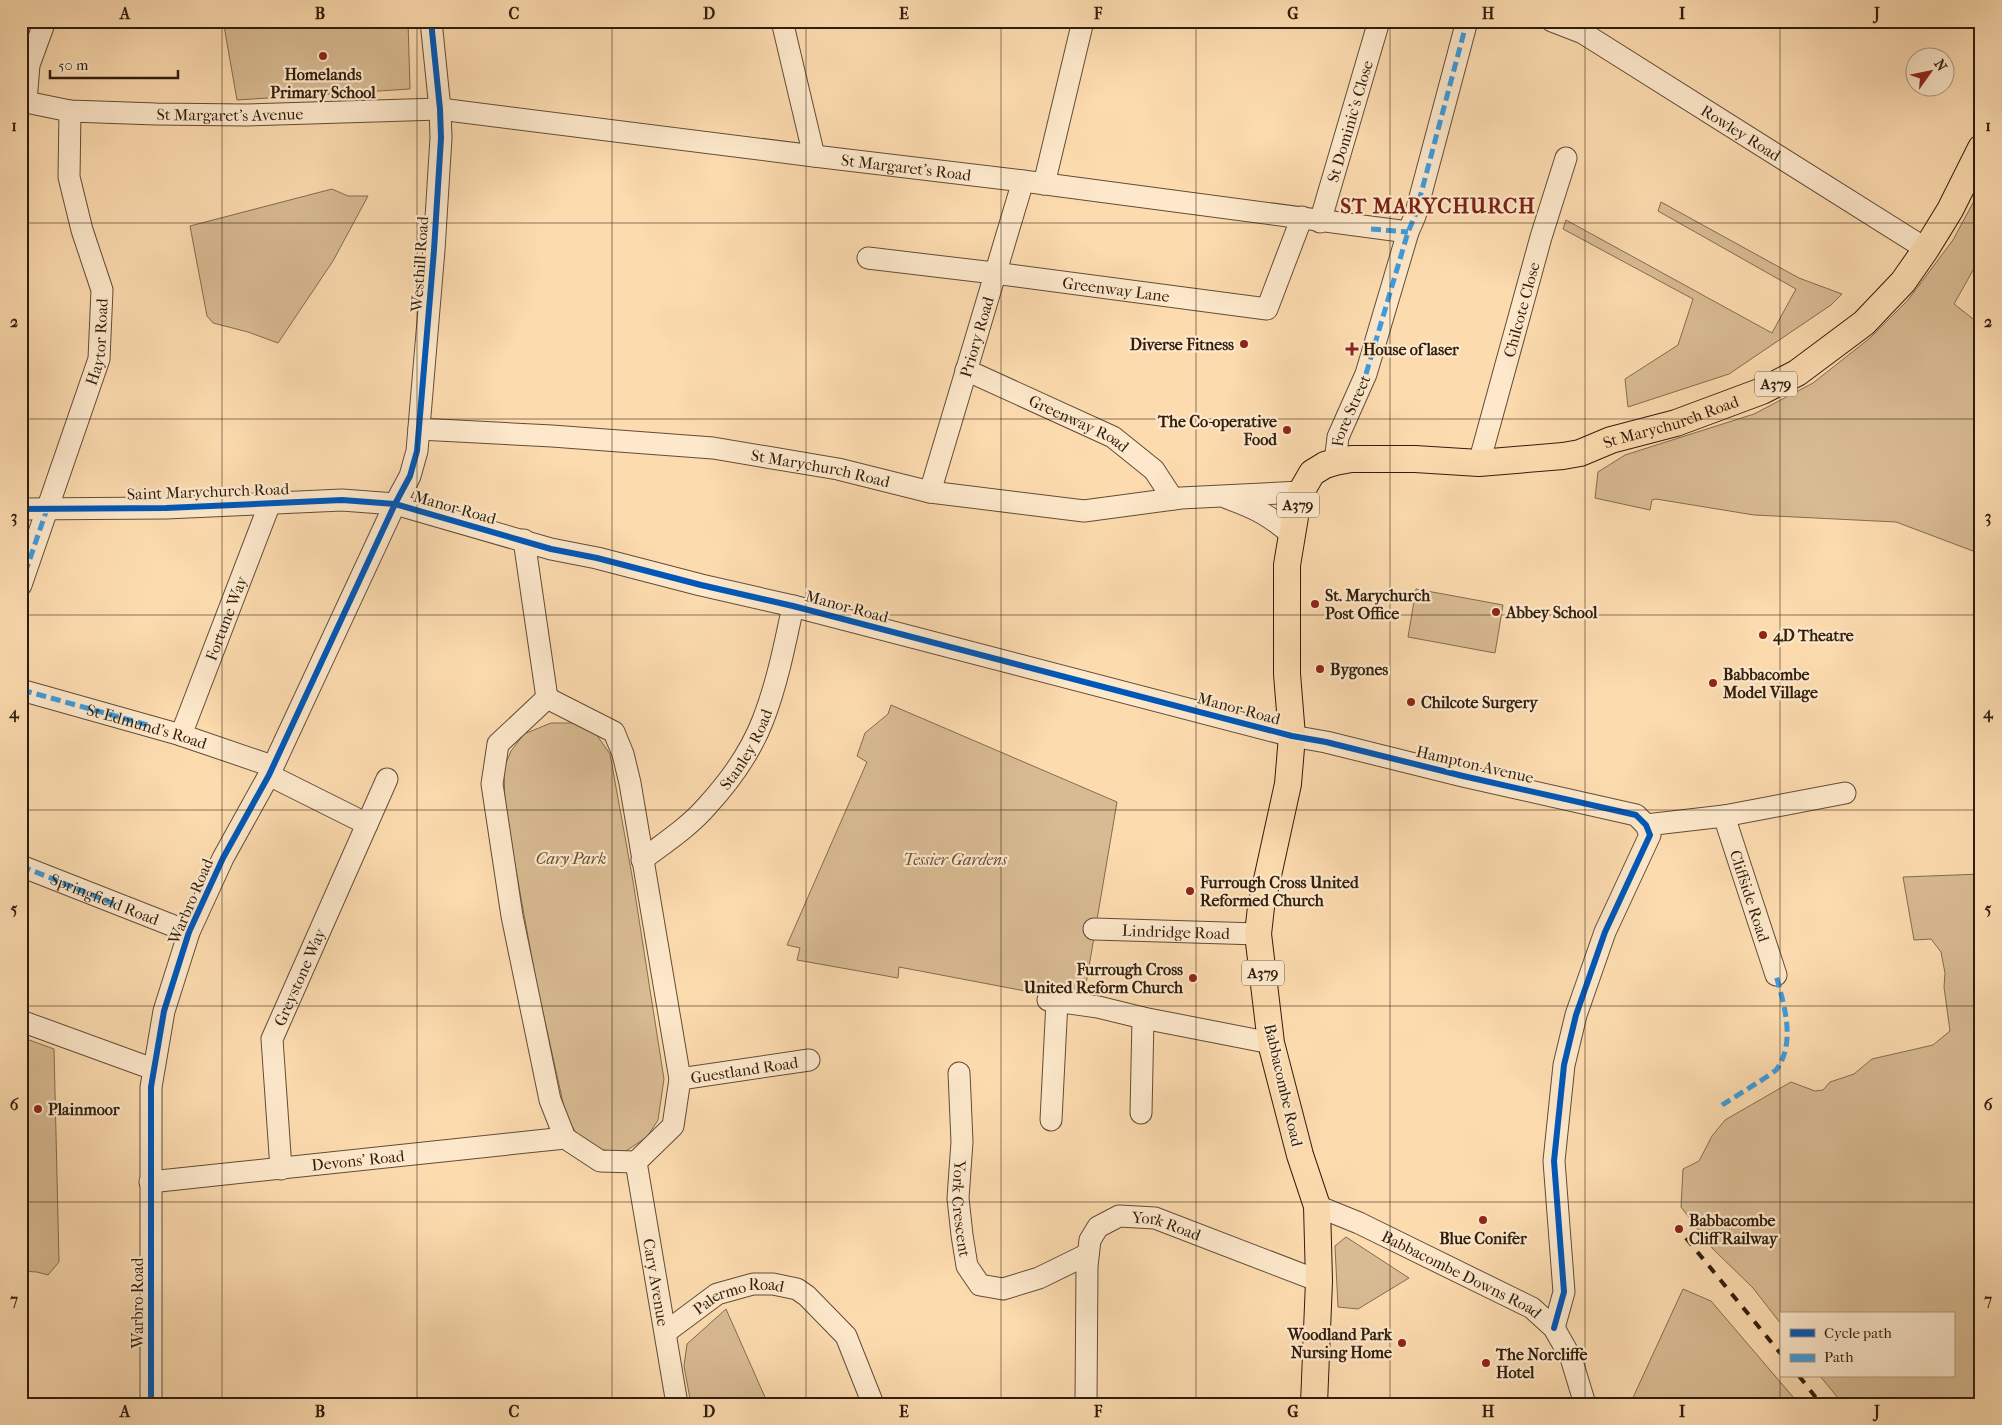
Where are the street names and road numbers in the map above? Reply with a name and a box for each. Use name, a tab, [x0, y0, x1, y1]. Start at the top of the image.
street label: St Dominic's Close	[1323, 58, 1377, 185]
street label: Rowley Road	[1697, 101, 1784, 165]
street label: St Margaret's Avenue	[156, 104, 304, 125]
street label: St Margaret's Road	[840, 150, 973, 185]
street label: Westhill Road	[407, 215, 432, 313]
street label: Chilcote Close	[1499, 260, 1544, 360]
street label: Greenway Lane	[1061, 273, 1171, 306]
street label: Priory Road	[956, 294, 998, 380]
street label: Haytor Road	[82, 297, 112, 388]
street label: Fore Street	[1328, 372, 1375, 448]
road number: A379	[1755, 372, 1797, 396]
street label: Greenway Road	[1026, 391, 1133, 456]
street label: St Marychurch Road	[1600, 391, 1742, 452]
street label: St Marychurch Road	[750, 446, 892, 492]
street label: Saint Marychurch Road	[127, 479, 290, 504]
street label: Manor Road	[411, 487, 499, 528]
road number: A379	[1277, 492, 1319, 518]
street label: Fortune Way	[201, 573, 251, 663]
street label: Manor Road	[803, 586, 891, 627]
street label: Manor Road	[1195, 688, 1283, 729]
street label: St Edmund's Road	[85, 700, 210, 753]
street label: Stanley Road	[716, 706, 776, 794]
street label: Hampton Avenue	[1414, 742, 1536, 787]
street label: Cliffside Road	[1726, 848, 1774, 945]
street label: Warbro Road	[164, 855, 217, 948]
street label: Springfield Road	[48, 869, 162, 929]
street label: Lindridge Road	[1122, 921, 1230, 943]
street label: Greystone Way	[270, 925, 330, 1029]
road number: A379	[1242, 960, 1284, 986]
street label: Babbacombe Road	[1260, 1022, 1307, 1149]
street label: Guestland Road	[689, 1053, 800, 1087]
street label: Devons' Road	[310, 1146, 406, 1175]
street label: York Crescent	[948, 1159, 974, 1259]
street label: York Road	[1131, 1208, 1204, 1245]
street label: Babbacombe Downs Road	[1378, 1227, 1546, 1322]
street label: Cary Avenue	[639, 1237, 673, 1328]
street label: Warbro Road	[128, 1257, 147, 1349]
street label: Palermo Road	[689, 1275, 786, 1319]

